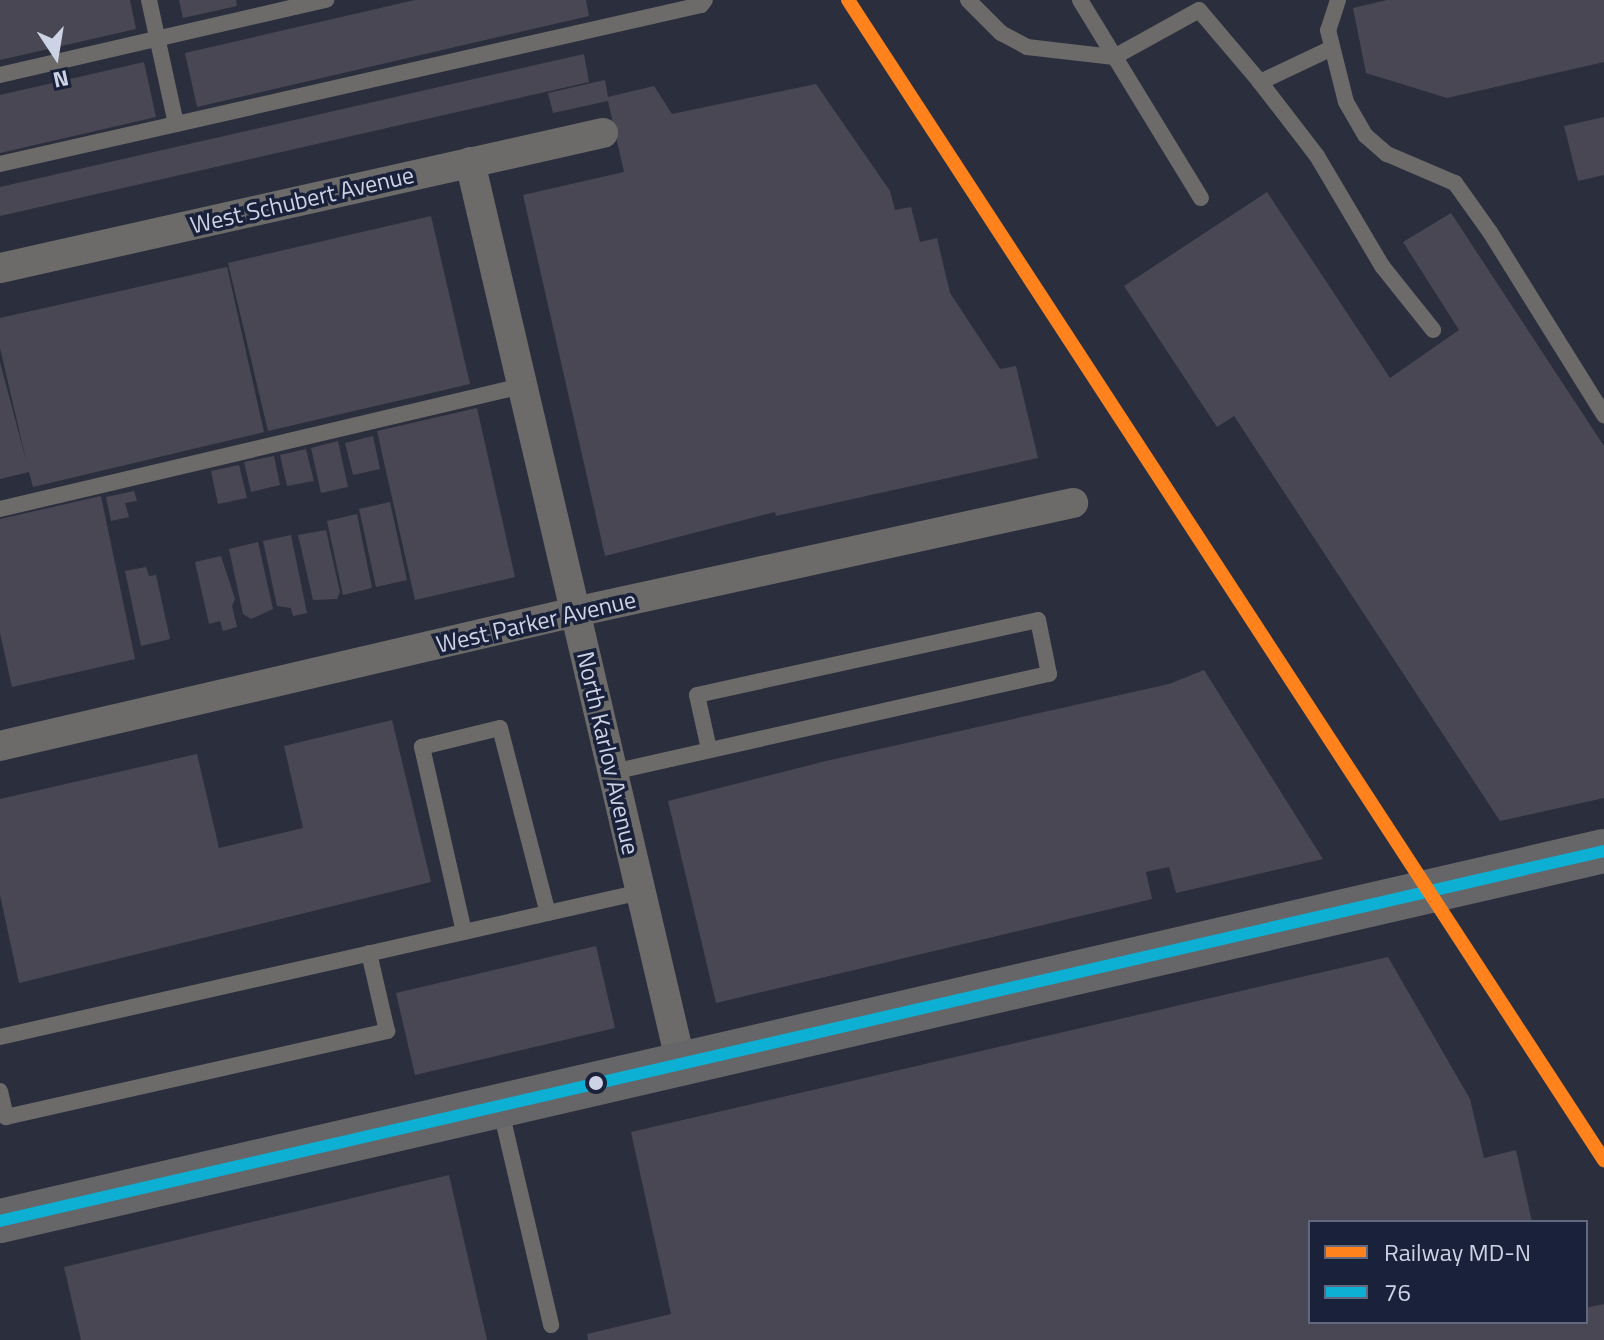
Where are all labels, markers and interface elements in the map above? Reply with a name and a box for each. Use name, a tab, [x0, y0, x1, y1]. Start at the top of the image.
north arrow	[16, 16, 96, 96]
text: N	[50, 61, 72, 98]
street label: West Schubert Avenue	[187, 160, 417, 240]
street label: West Parker Avenue	[433, 585, 639, 659]
street label: North Karlov Avenue	[571, 649, 645, 857]
unlabelled marker	[588, 1075, 604, 1091]
legend	[1308, 1220, 1588, 1324]
text: Railway MD-N	[1384, 1234, 1531, 1270]
text: 76	[1384, 1274, 1411, 1310]

